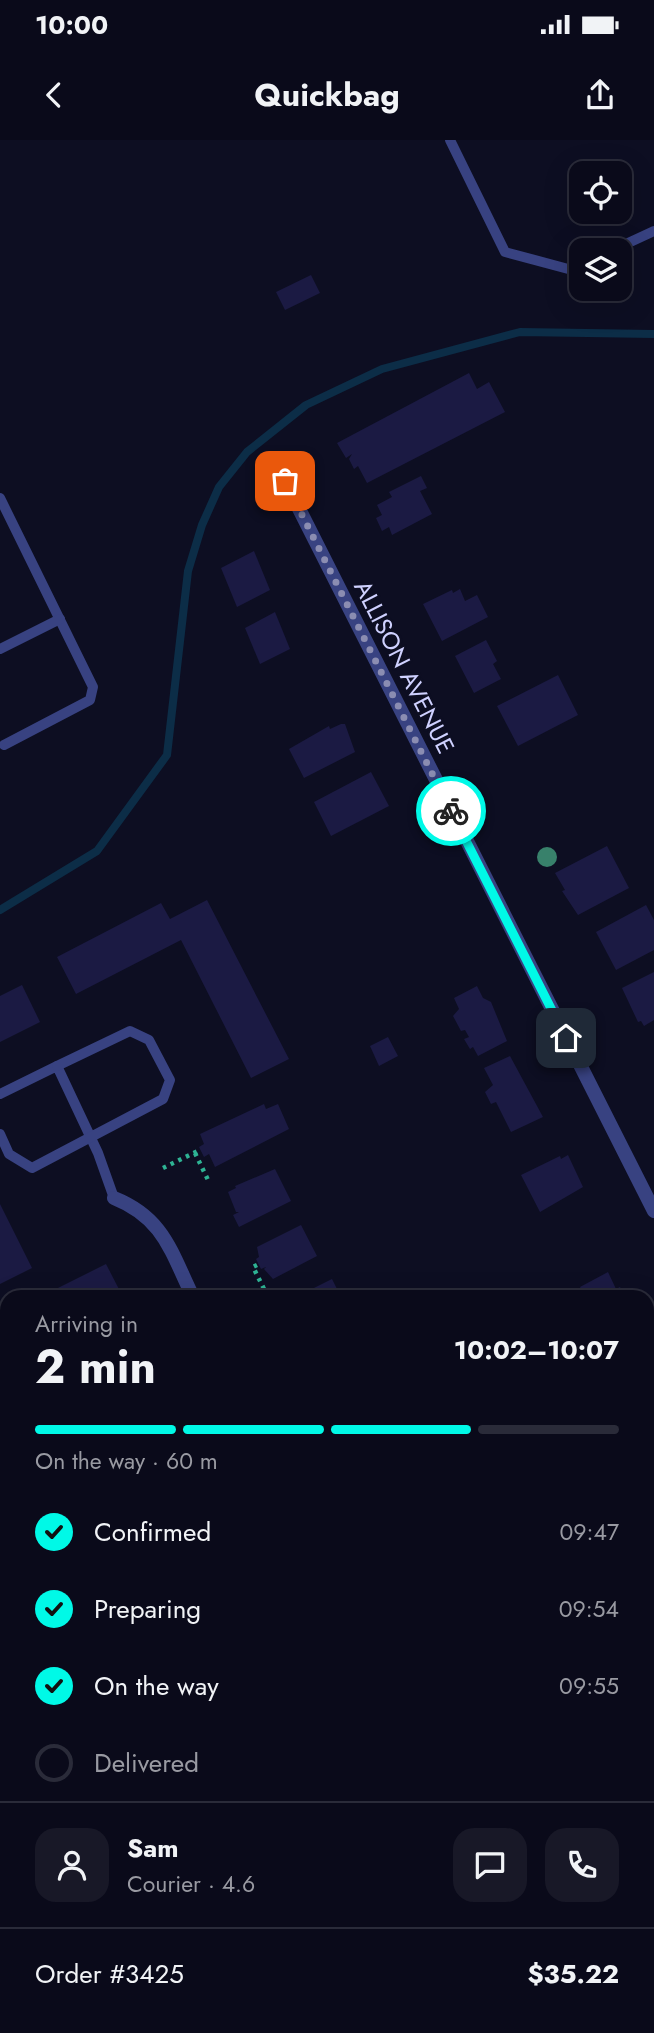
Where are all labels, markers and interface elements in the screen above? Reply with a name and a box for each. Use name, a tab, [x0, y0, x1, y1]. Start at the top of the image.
text: 10:00	[35, 6, 108, 44]
text: Quickbag	[254, 72, 400, 118]
icon: back	[35, 76, 73, 114]
icon: share	[581, 76, 619, 114]
map controls	[569, 161, 632, 301]
button: locate	[569, 161, 632, 224]
button: layers	[569, 238, 632, 301]
pin	[255, 451, 315, 511]
icon: bag	[266, 462, 304, 500]
street label: ALLISON AVENUE	[346, 574, 463, 760]
courier	[416, 776, 486, 846]
icon: bike	[432, 792, 470, 830]
pin	[536, 1008, 596, 1068]
icon: home	[547, 1019, 585, 1057]
text: Arriving in	[35, 1307, 138, 1341]
text: 10:02–10:07	[454, 1331, 619, 1369]
text: 2 min	[35, 1334, 156, 1400]
text: On the way · 60 m	[35, 1444, 218, 1478]
icon: check	[35, 1513, 73, 1551]
text: Confirmed	[94, 1513, 211, 1551]
text: 09:47	[560, 1515, 619, 1549]
icon: check	[35, 1590, 73, 1628]
text: Preparing	[94, 1590, 201, 1628]
text: 09:54	[559, 1592, 619, 1626]
icon: check	[35, 1667, 73, 1705]
text: On the way	[94, 1667, 219, 1705]
text: 09:55	[559, 1669, 619, 1703]
text: Delivered	[94, 1744, 199, 1782]
button: person	[35, 1828, 109, 1902]
button: chat	[453, 1828, 527, 1902]
button: phone	[545, 1828, 619, 1902]
text: Sam	[127, 1829, 179, 1867]
text: Courier · 4.6	[127, 1867, 255, 1901]
text: Order #3425	[35, 1955, 184, 1993]
text: $35.22	[527, 1955, 619, 1993]

